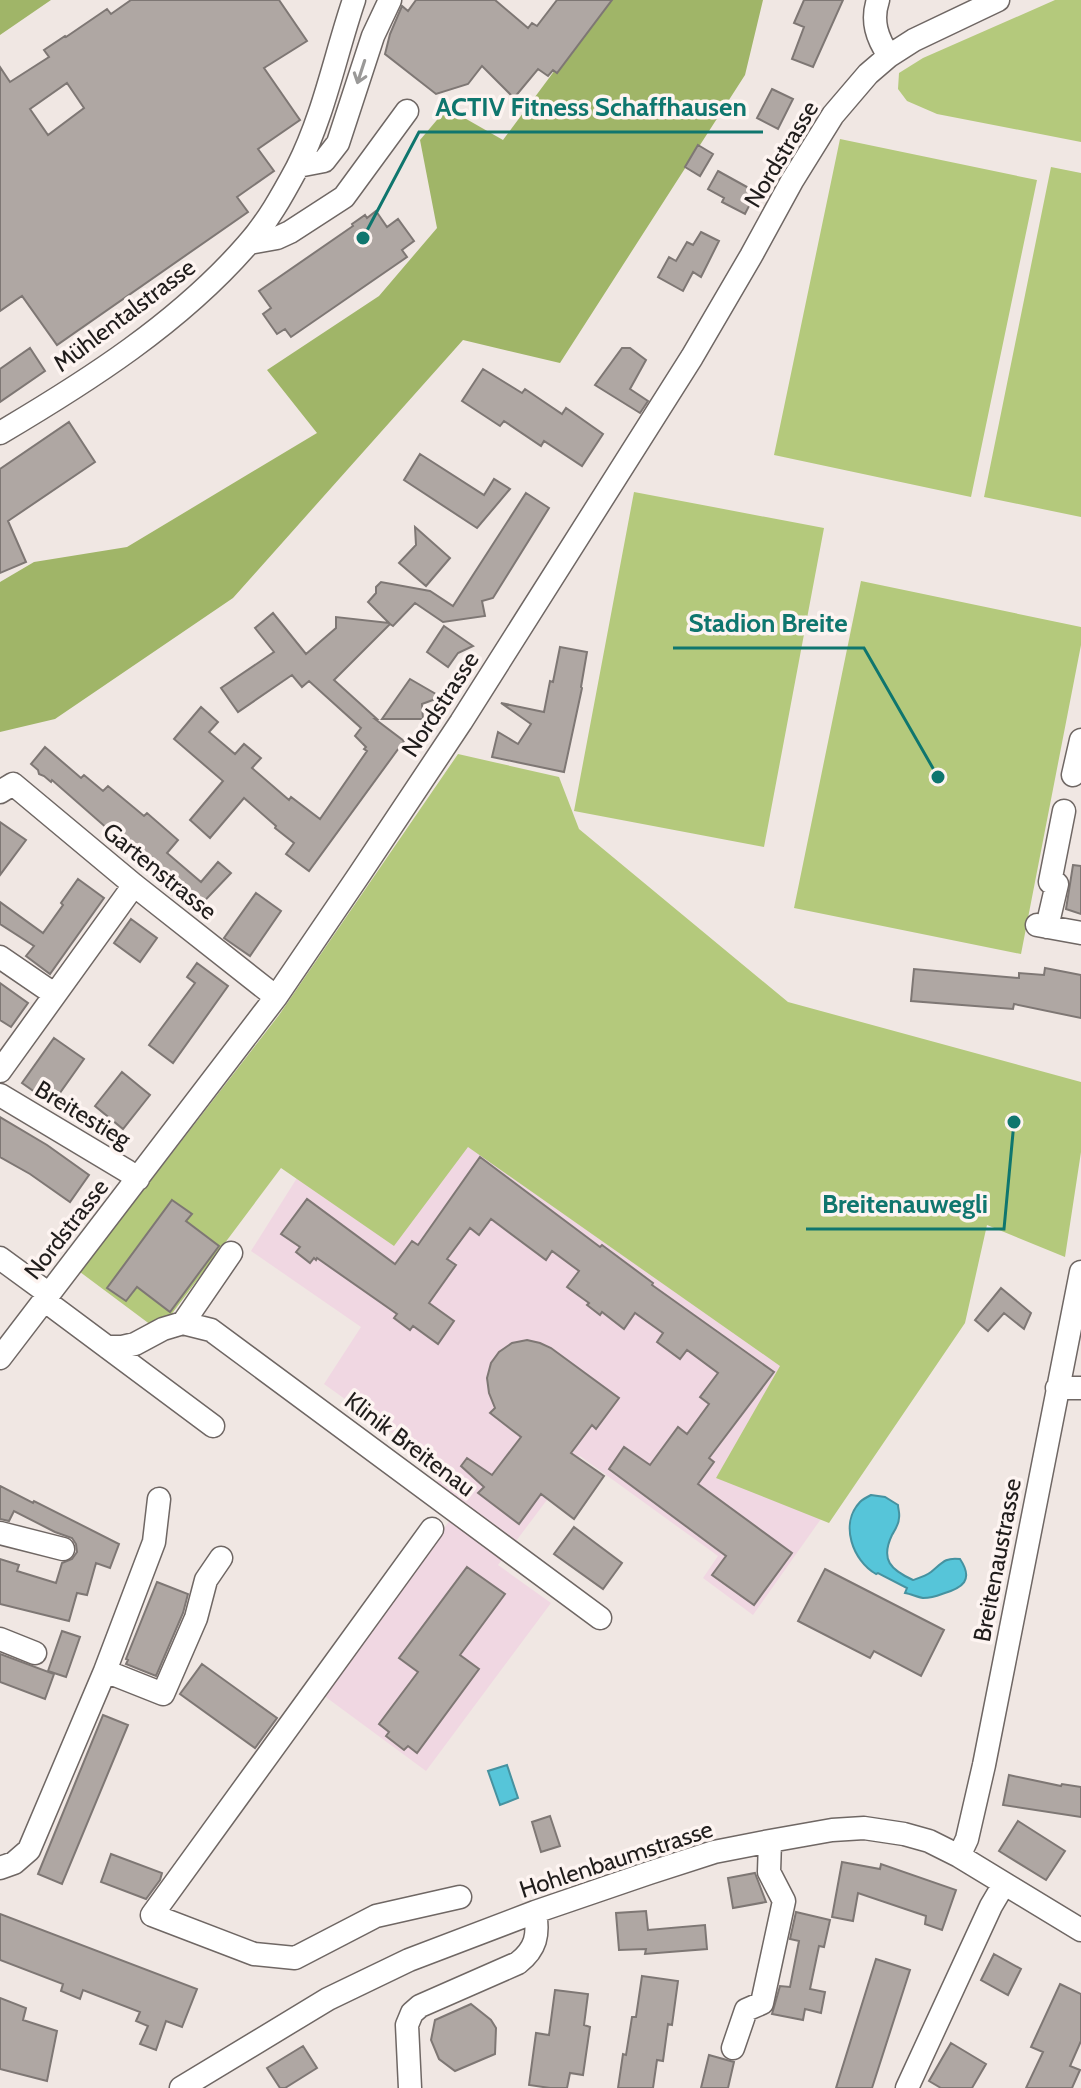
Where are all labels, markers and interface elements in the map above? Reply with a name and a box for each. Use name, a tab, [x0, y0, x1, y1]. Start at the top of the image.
one-way arrow	[353, 59, 368, 85]
callout: ACTIV Fitness Schaffhausen	[419, 82, 763, 132]
text: ACTIV Fitness Schaffhausen	[435, 91, 747, 123]
street label: Nordstrasse	[738, 95, 824, 213]
street label: Mühlentalstrasse	[47, 252, 201, 378]
callout: Stadion Breite	[673, 598, 864, 648]
text: Stadion Breite	[688, 607, 848, 639]
street label: Nordstrasse	[395, 646, 485, 762]
street label: Gartenstrasse	[97, 816, 223, 926]
street label: Breitestieg	[30, 1074, 137, 1154]
street label: Nordstrasse	[18, 1173, 114, 1285]
callout: Breitenauwegli	[806, 1179, 1004, 1229]
text: Breitenauwegli	[822, 1188, 988, 1220]
street label: Klinik Breitenau	[339, 1386, 481, 1502]
street label: Breitenaustrasse	[967, 1476, 1027, 1644]
street label: Hohlenbaumstrasse	[516, 1814, 716, 1904]

